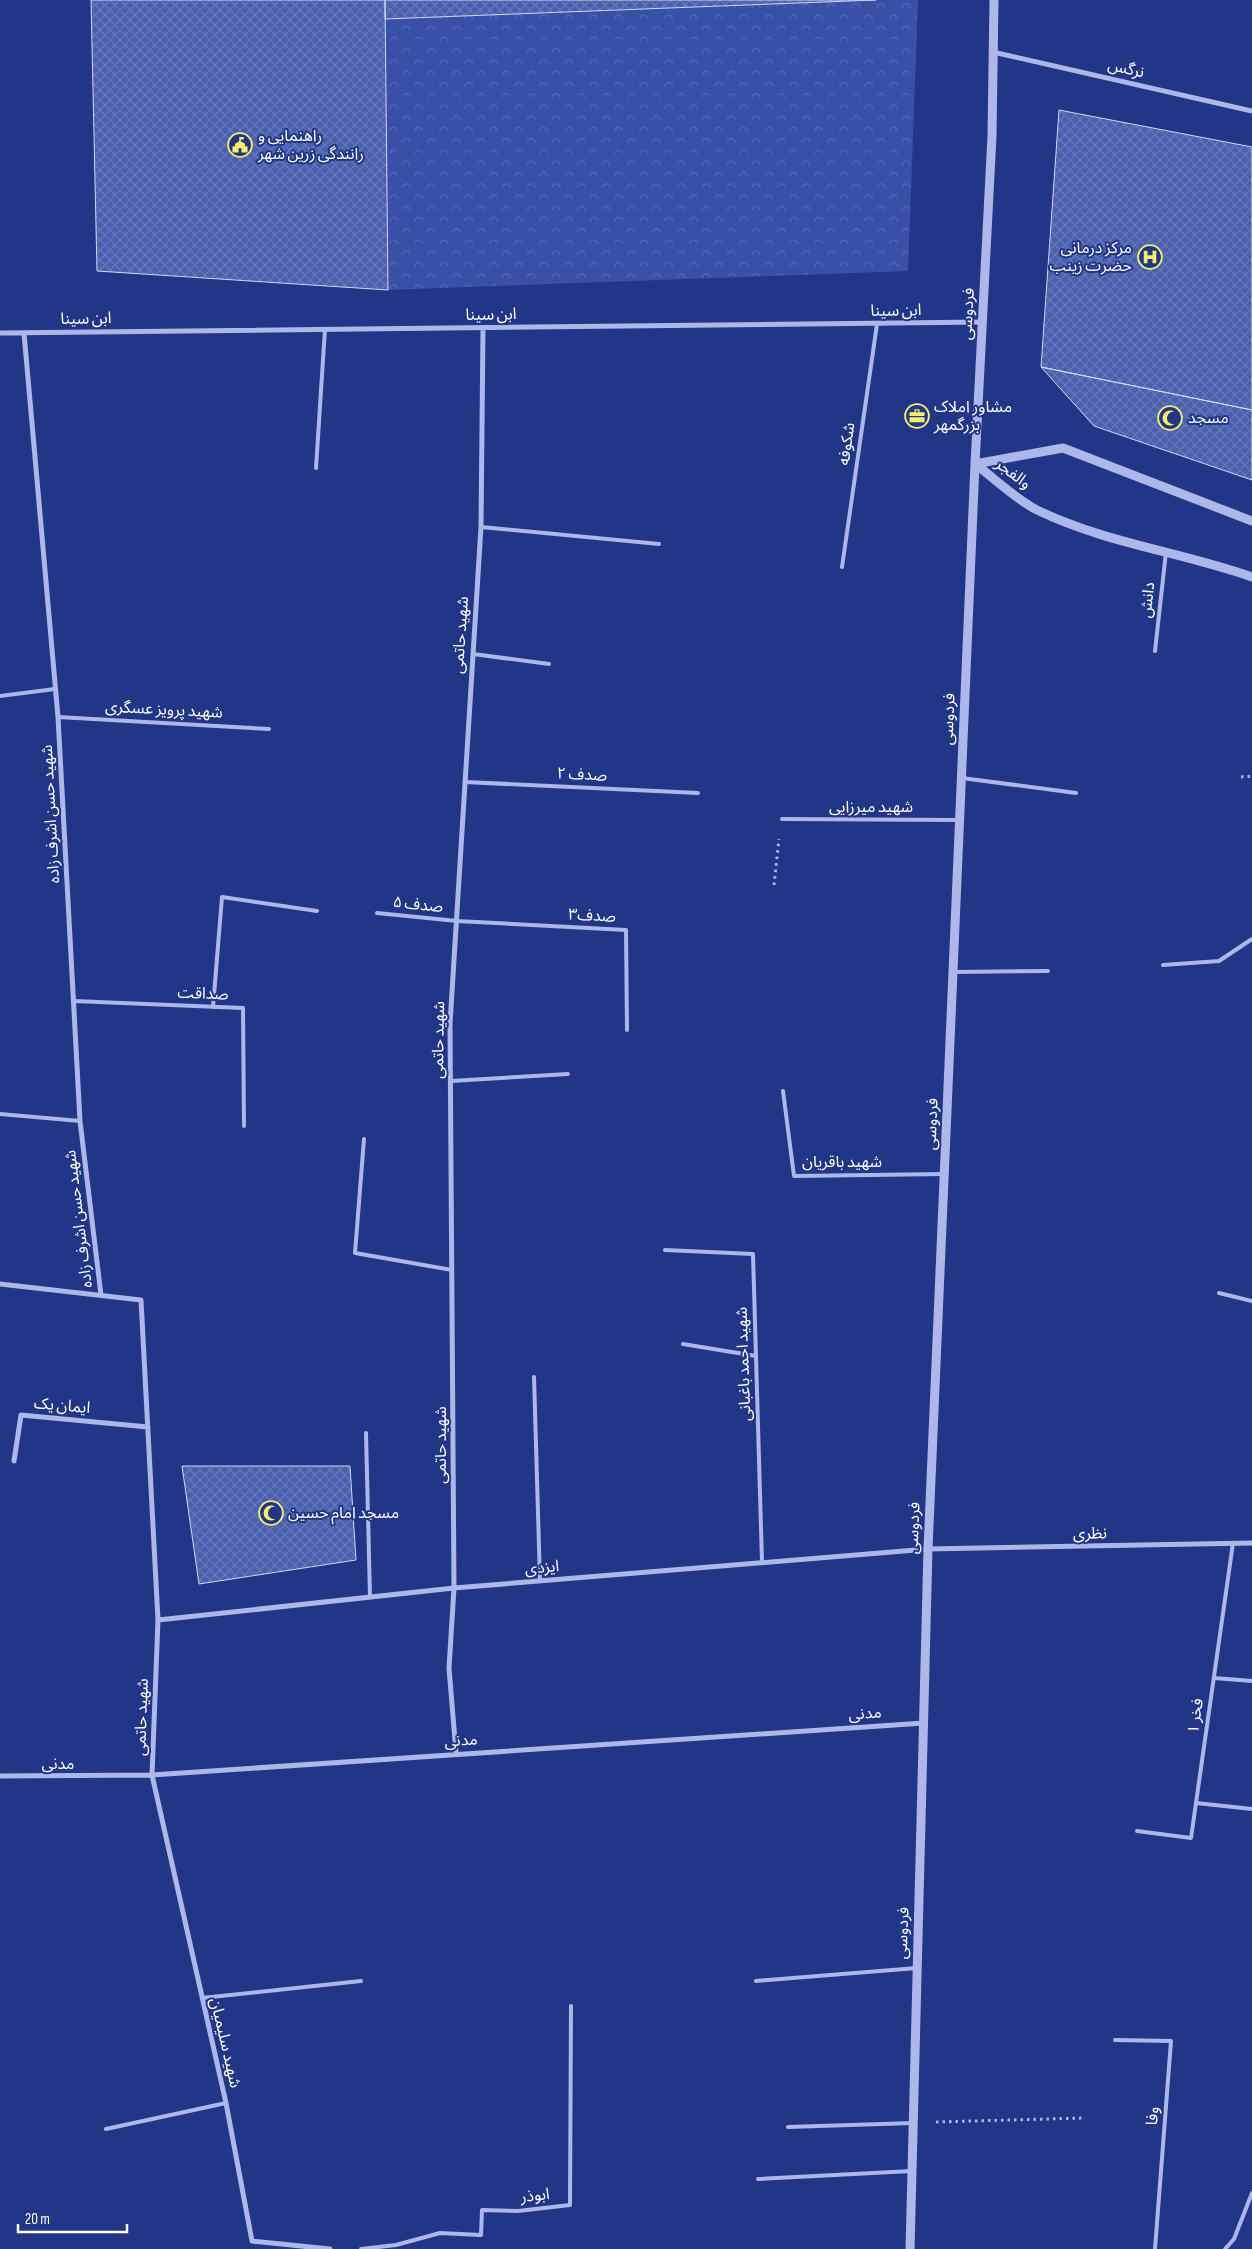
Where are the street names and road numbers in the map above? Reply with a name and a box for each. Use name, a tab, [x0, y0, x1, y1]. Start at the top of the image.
street label: نرگس	[1106, 56, 1146, 82]
street label: فردوسی	[957, 287, 979, 341]
street label: ابن سینا	[870, 301, 922, 321]
street label: ابن سینا	[465, 305, 517, 325]
street label: ابن سینا	[60, 309, 112, 329]
street label: شکوفه	[835, 421, 859, 467]
street label: والفجر	[991, 454, 1035, 493]
street label: دانش	[1137, 581, 1159, 619]
street label: شهید حاتمی	[449, 596, 473, 674]
street label: فردوسی	[939, 693, 959, 745]
street label: شهید پرویز عسگری	[105, 697, 223, 723]
street label: شهید حسن اشرف زاده	[38, 744, 64, 884]
street label: صدف ۲	[556, 764, 608, 786]
street label: شهید میرزایی	[829, 798, 913, 817]
street label: صدف ۵	[392, 893, 444, 917]
street label: صدف۳	[568, 905, 616, 927]
street label: صداقت	[177, 984, 229, 1004]
street label: شهید حاتمی	[429, 1001, 449, 1079]
street label: فردوسی	[922, 1098, 942, 1150]
street label: شهید حسن اشرف زاده	[61, 1149, 97, 1289]
street label: شهید باقریان	[802, 1153, 882, 1172]
street label: شهید احمد باغبانی	[733, 1306, 755, 1422]
street label: ایمان یک	[33, 1394, 91, 1418]
street label: شهید حاتمی	[432, 1406, 451, 1484]
street label: فردوسی	[904, 1502, 924, 1554]
street label: نظری	[1073, 1524, 1107, 1544]
street label: ایزدی	[524, 1557, 560, 1579]
street label: شهید حاتمی	[131, 1678, 153, 1756]
street label: فخر ۱	[1184, 1697, 1208, 1735]
street label: مدنی	[848, 1703, 882, 1725]
street label: مدنی	[444, 1730, 478, 1752]
street label: مدنی	[42, 1755, 75, 1774]
street label: فردوسی	[893, 1907, 913, 1959]
street label: شهید سلیمیان	[205, 1996, 245, 2090]
street label: وفا	[1143, 2106, 1163, 2126]
street label: ابوذر	[519, 2185, 550, 2207]

